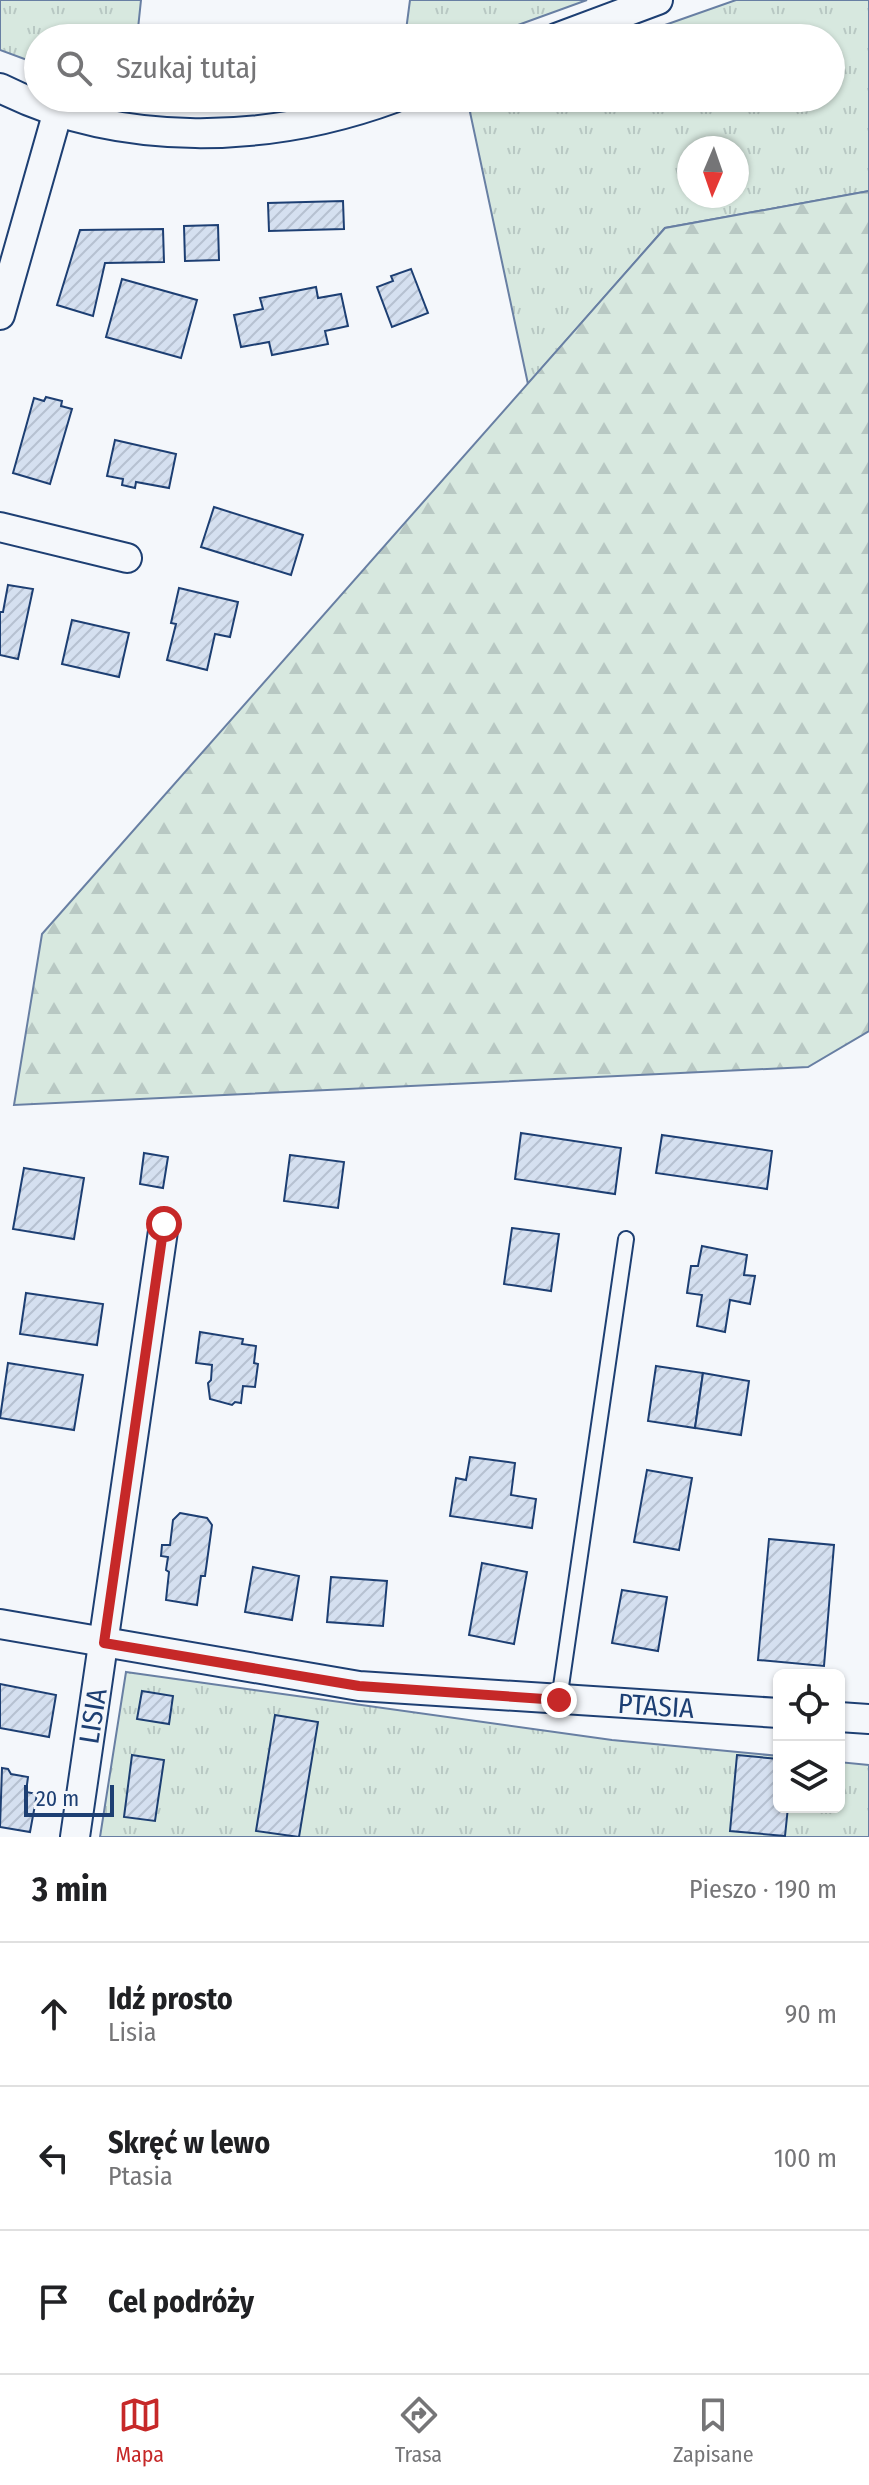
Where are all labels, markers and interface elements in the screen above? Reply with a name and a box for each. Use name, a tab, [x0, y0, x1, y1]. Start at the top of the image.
search box	[24, 24, 845, 112]
icon: search	[52, 46, 96, 90]
text: Szukaj tutaj	[116, 50, 257, 86]
north arrow	[677, 136, 749, 208]
route start	[146, 1206, 182, 1242]
map controls	[773, 1669, 845, 1813]
button: locate	[773, 1669, 845, 1741]
route end	[541, 1682, 577, 1718]
street label: LISIA	[72, 1686, 114, 1746]
street label: PTASIA	[617, 1687, 695, 1725]
button: layers	[773, 1741, 845, 1813]
scale bar	[24, 1781, 114, 1817]
text: 20 m	[36, 1785, 79, 1812]
text: 3 min	[32, 1869, 108, 1910]
text: Pieszo · 190 m	[689, 1874, 837, 1905]
text: Idź prosto	[108, 1981, 233, 2017]
icon: ahead	[32, 1992, 76, 2036]
text: 90 m	[785, 1999, 837, 2030]
text: Lisia	[108, 2017, 156, 2048]
text: Skręć w lewo	[108, 2125, 270, 2161]
icon: left	[32, 2136, 76, 2180]
text: 100 m	[774, 2143, 837, 2174]
text: Ptasia	[108, 2161, 173, 2192]
icon: arrive	[32, 2280, 76, 2324]
text: Cel podróży	[108, 2284, 254, 2320]
tab: Mapa	[115, 2393, 164, 2468]
tab: Trasa	[395, 2393, 442, 2468]
tab: Zapisane	[673, 2393, 754, 2468]

